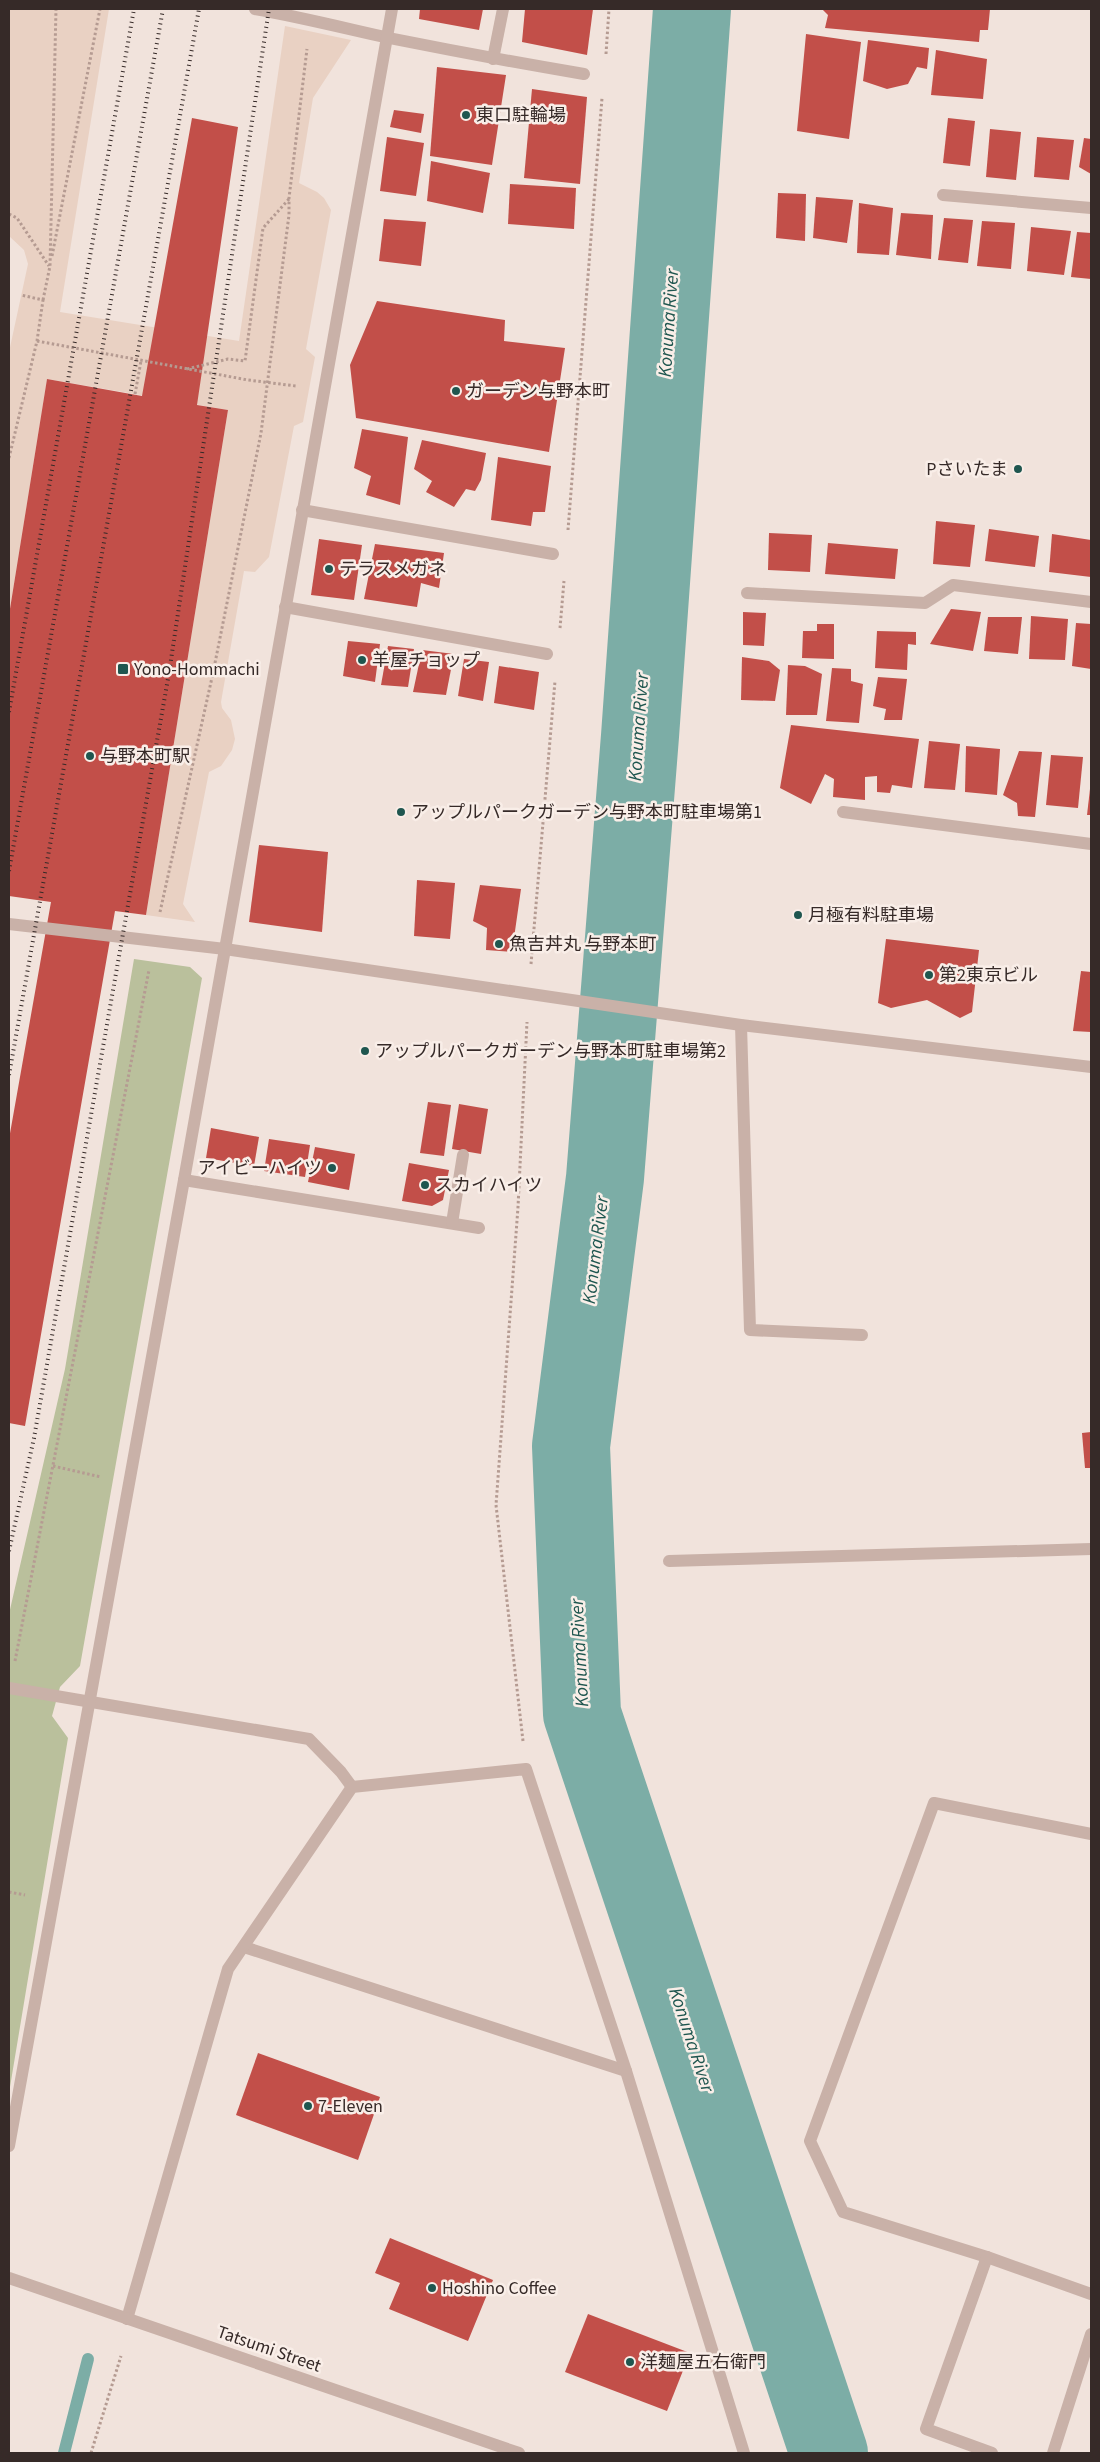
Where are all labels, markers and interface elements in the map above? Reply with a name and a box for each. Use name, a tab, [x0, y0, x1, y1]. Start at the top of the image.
place label: 東口駐輪場	[476, 103, 566, 128]
marker: 東口駐輪場	[460, 109, 472, 121]
water label: Konuma River	[652, 267, 686, 378]
place label: ガーデン与野本町	[466, 379, 610, 404]
marker: ガーデン与野本町	[450, 385, 462, 397]
place label: Pさいたま	[926, 457, 1008, 482]
marker: Pさいたま	[1012, 463, 1024, 475]
place label: テラスメガネ	[339, 557, 447, 582]
marker: テラスメガネ	[323, 563, 335, 575]
place label: 羊屋チョップ	[372, 648, 480, 673]
marker: 羊屋チョップ	[356, 654, 368, 666]
place label: Yono-Hommachi	[133, 657, 260, 682]
marker: Yono-Hommachi	[116, 662, 130, 676]
water label: Konuma River	[622, 671, 656, 782]
place label: 与野本町駅	[100, 744, 190, 769]
marker: 与野本町駅	[84, 750, 96, 762]
place label: アップルパークガーデン与野本町駐車場第1	[411, 800, 762, 825]
marker: アップルパークガーデン与野本町駐車場第1	[395, 806, 407, 818]
place label: 月極有料駐車場	[808, 903, 934, 928]
marker: 月極有料駐車場	[792, 909, 804, 921]
place label: 魚吉丼丸 与野本町	[509, 932, 657, 957]
marker: 魚吉丼丸 与野本町	[493, 938, 505, 950]
place label: 第2東京ビル	[939, 963, 1038, 988]
marker: 第2東京ビル	[923, 969, 935, 981]
place label: アップルパークガーデン与野本町駐車場第2	[375, 1039, 726, 1064]
marker: アップルパークガーデン与野本町駐車場第2	[359, 1045, 371, 1057]
place label: アイビーハイツ	[198, 1156, 322, 1181]
marker: アイビーハイツ	[326, 1162, 338, 1174]
place label: スカイハイツ	[435, 1173, 542, 1198]
marker: スカイハイツ	[419, 1179, 431, 1191]
water label: Konuma River	[576, 1193, 616, 1305]
water label: Konuma River	[564, 1597, 596, 1708]
water label: Konuma River	[661, 1984, 721, 2097]
place label: 7-Eleven	[318, 2094, 383, 2119]
marker: 7-Eleven	[302, 2100, 314, 2112]
place label: Hoshino Coffee	[442, 2276, 557, 2301]
marker: Hoshino Coffee	[426, 2282, 438, 2294]
street label: Tatsumi Street	[214, 2320, 324, 2378]
place label: 洋麺屋五右衛門	[640, 2350, 766, 2375]
marker: 洋麺屋五右衛門	[624, 2356, 636, 2368]

